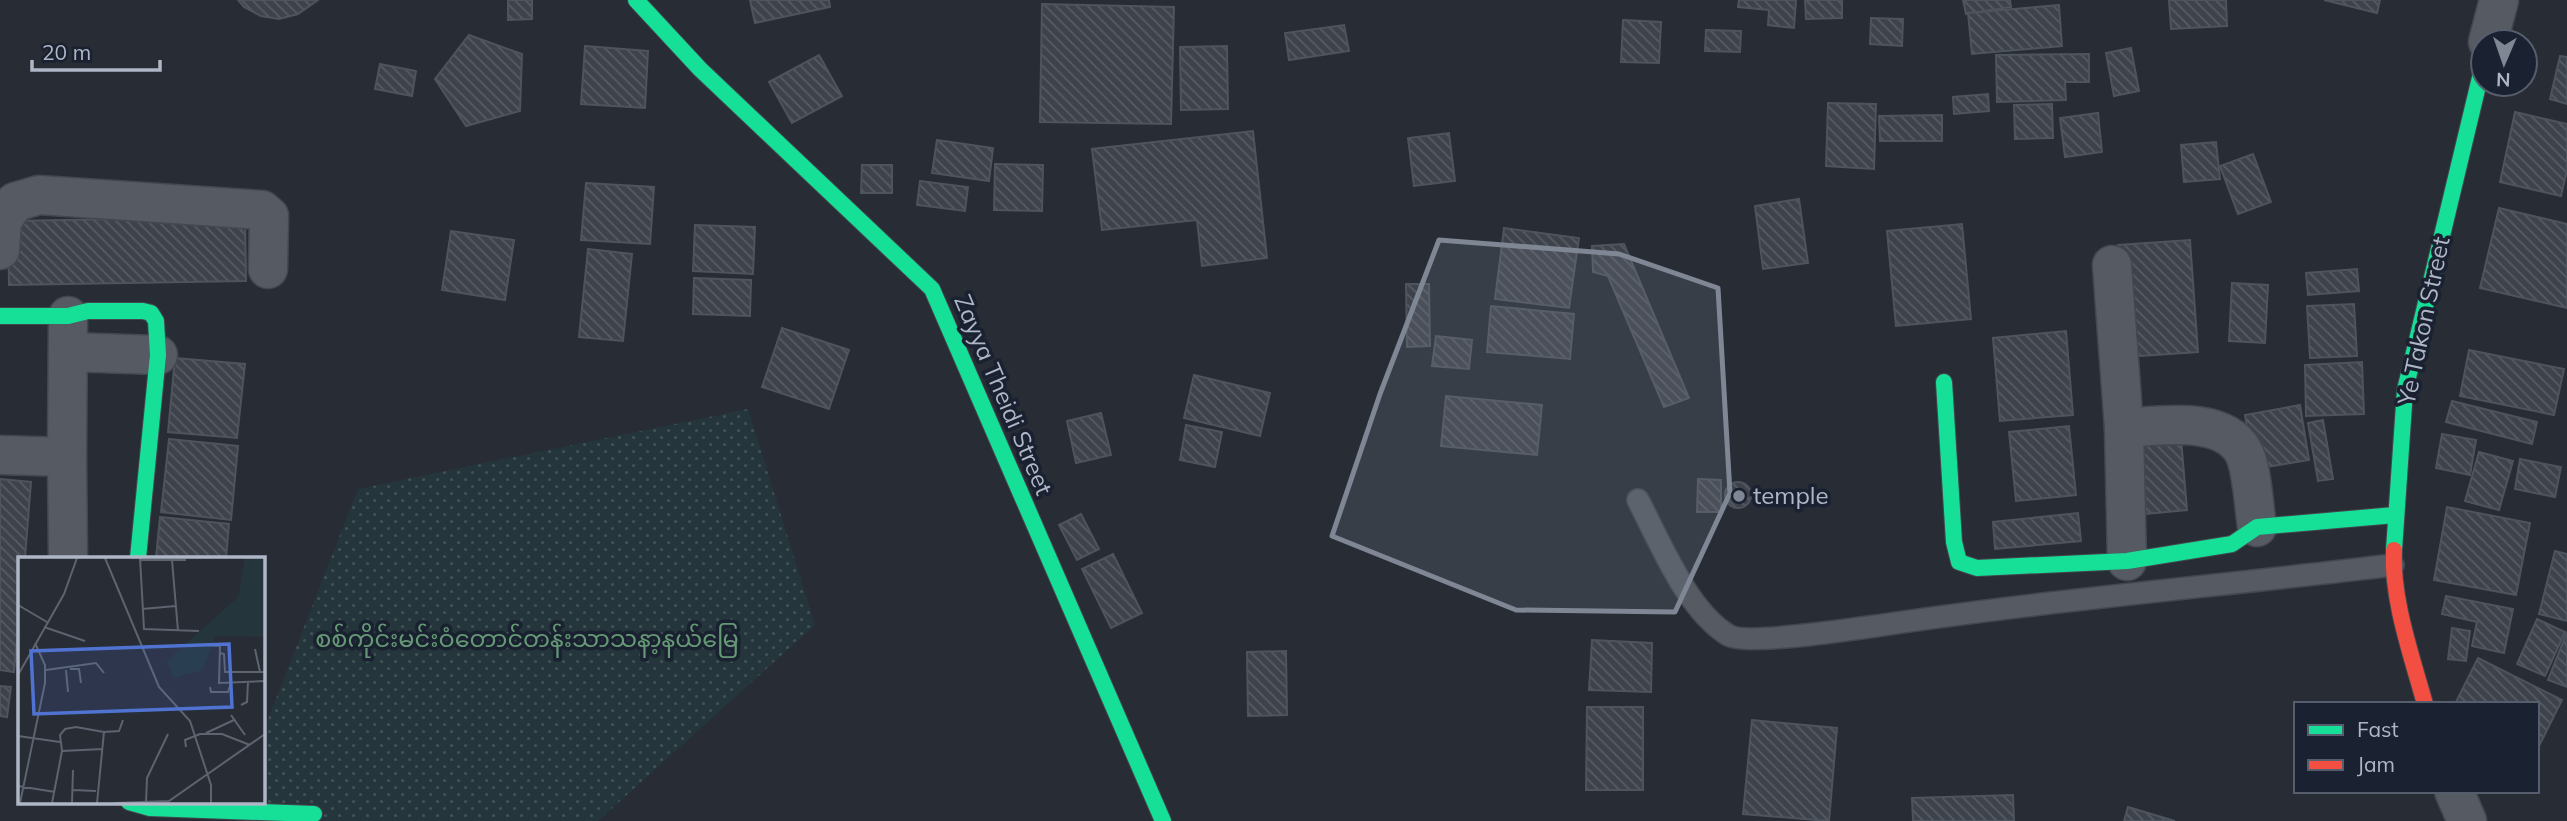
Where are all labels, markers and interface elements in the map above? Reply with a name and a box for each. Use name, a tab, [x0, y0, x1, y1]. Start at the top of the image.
scale bar	[32, 28, 159, 72]
north arrow	[2469, 28, 2539, 98]
text: 20 m	[42, 39, 91, 65]
text: N	[2496, 68, 2511, 92]
street label: Ye Takon Street	[2390, 234, 2456, 409]
street label: Zayya Theidi Street	[948, 290, 1060, 499]
place label: temple	[1753, 480, 1829, 510]
marker: temple	[1731, 488, 1747, 504]
inset map	[18, 557, 264, 804]
park label: စစ်ကိုင်းမင်းဝံတောင်တန်းသာသနာ့နယ်မြေ	[315, 623, 739, 658]
legend	[2294, 702, 2539, 793]
text: Fast	[2357, 716, 2399, 742]
text: Jam	[2357, 751, 2395, 777]

